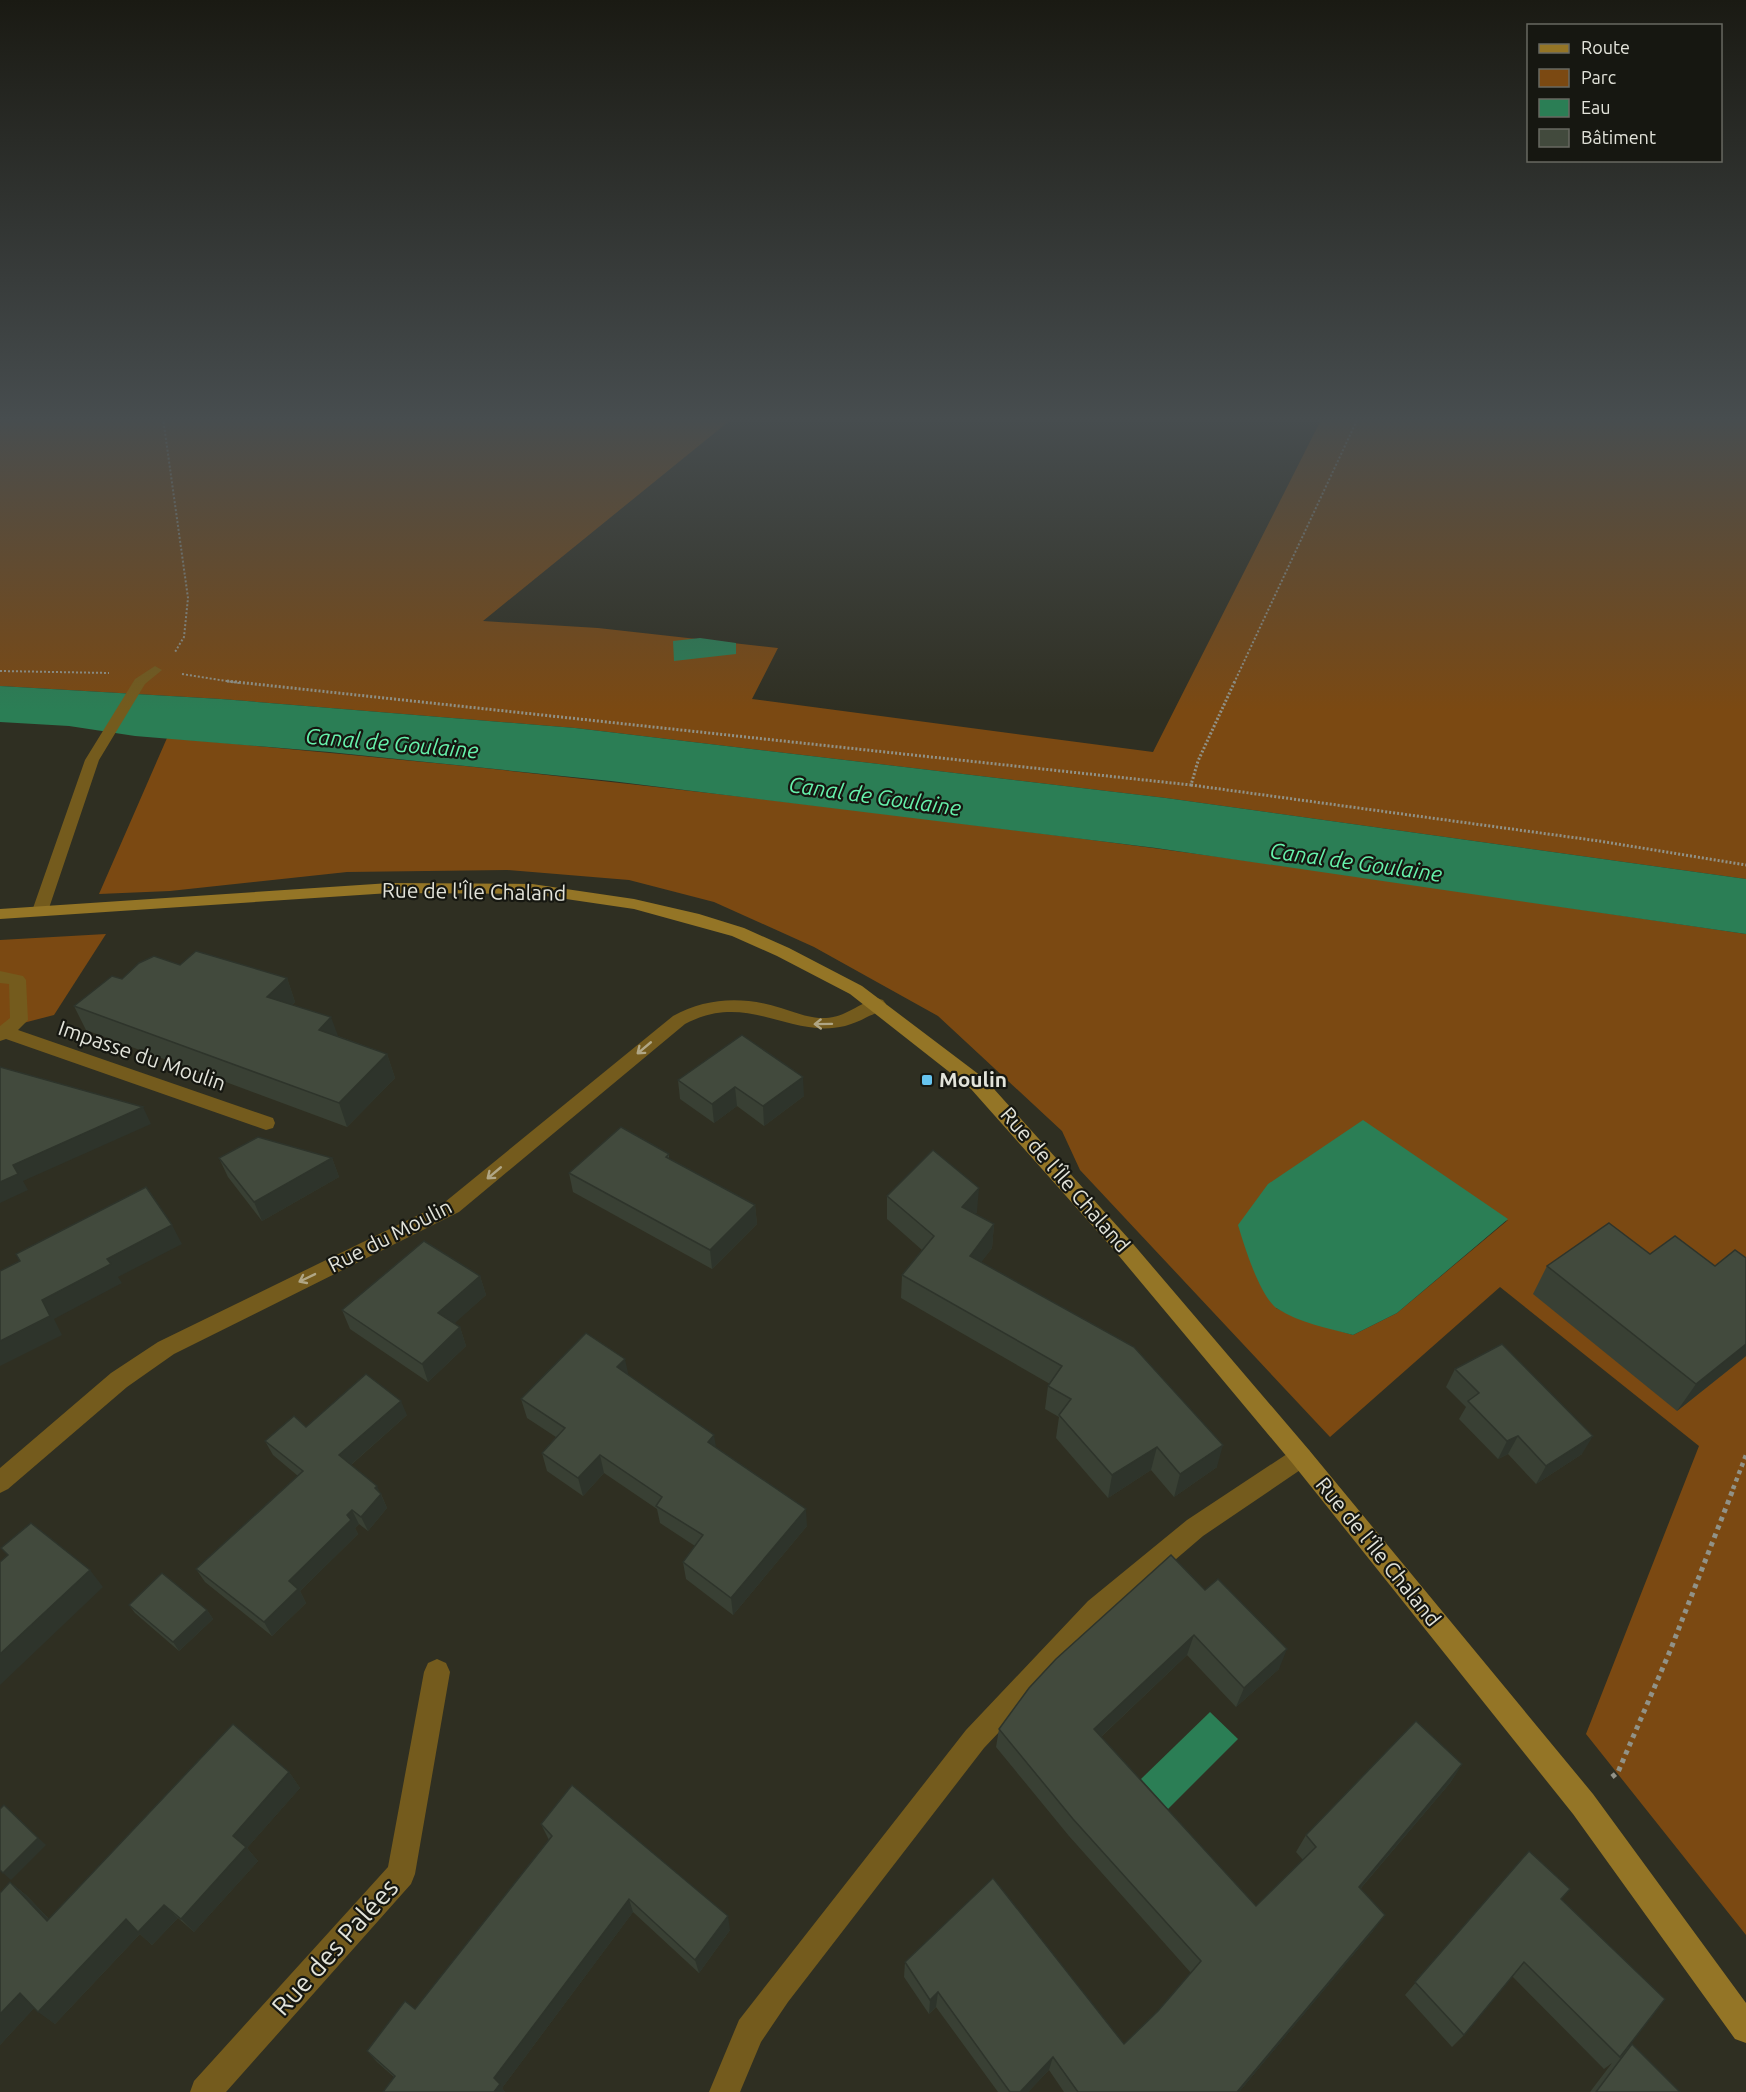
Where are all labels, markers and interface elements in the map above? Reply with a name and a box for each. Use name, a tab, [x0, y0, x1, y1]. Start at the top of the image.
legend	[1527, 24, 1722, 162]
text: Route	[1581, 37, 1630, 57]
text: Parc	[1581, 67, 1616, 87]
text: Eau	[1581, 97, 1611, 117]
text: Bâtiment	[1581, 127, 1656, 147]
water label: Canal de Goulaine	[304, 722, 480, 763]
water label: Canal de Goulaine	[787, 771, 963, 820]
water label: Canal de Goulaine	[1268, 837, 1444, 886]
street label: Rue de l'Île Chaland	[382, 877, 566, 905]
street label: Impasse du Moulin	[55, 1015, 229, 1095]
one-way arrow	[814, 1018, 834, 1029]
one-way arrow	[636, 1042, 652, 1055]
place label: Moulin	[939, 1067, 1007, 1091]
marker: Moulin	[920, 1073, 934, 1087]
street label: Rue de l'Île Chaland	[996, 1102, 1135, 1257]
one-way arrow	[486, 1166, 502, 1179]
street label: Rue du Moulin	[324, 1194, 455, 1277]
one-way arrow	[298, 1273, 316, 1285]
street label: Rue de l'Île Chaland	[1311, 1472, 1446, 1631]
street label: Rue des Palées	[266, 1872, 403, 2021]

